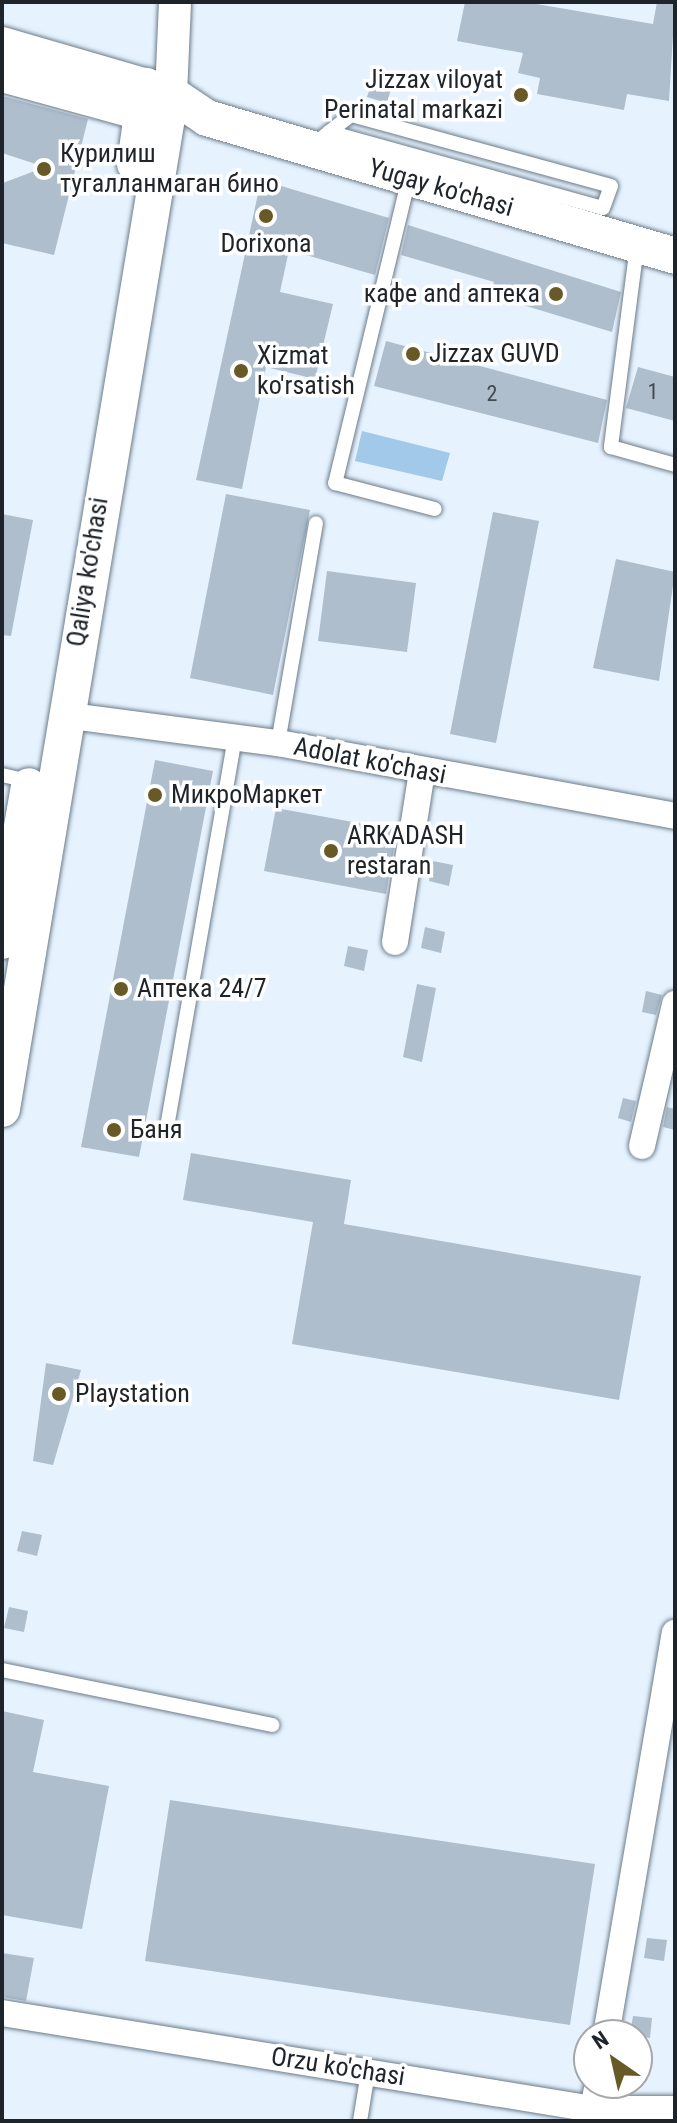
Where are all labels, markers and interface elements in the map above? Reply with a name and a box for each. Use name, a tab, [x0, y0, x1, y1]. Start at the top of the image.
place label: Jizzax viloyat Perinatal markazi	[324, 64, 503, 126]
marker: Jizzax viloyat Perinatal markazi	[510, 84, 532, 106]
place label: Курилиш тугалланмаган бино	[60, 138, 279, 200]
street label: Yugay ko'chasi	[365, 152, 517, 224]
marker: Курилиш тугалланмаган бино	[35, 160, 53, 178]
marker: Dorixona	[257, 207, 275, 225]
place label: Dorixona	[220, 228, 312, 260]
place label: кафе and аптека	[364, 278, 540, 310]
marker: кафе and аптека	[547, 285, 565, 303]
place label: Jizzax GUVD	[429, 338, 560, 370]
place label: Xizmat ko'rsatish	[257, 340, 355, 402]
marker: Jizzax GUVD	[404, 345, 422, 363]
marker: Xizmat ko'rsatish	[232, 362, 250, 380]
house number: 1	[648, 379, 658, 405]
house number: 2	[487, 381, 497, 407]
street label: Qaliya ko'chasi	[61, 495, 115, 649]
street label: Adolat ko'chasi	[291, 731, 449, 791]
place label: МикроМаркет	[171, 779, 323, 811]
marker: МикроМаркет	[146, 786, 164, 804]
place label: ARKADASH restaran	[347, 820, 464, 882]
marker: ARKADASH restaran	[322, 842, 340, 860]
place label: Аптека 24/7	[137, 973, 267, 1005]
marker: Аптека 24/7	[112, 980, 130, 998]
place label: Баня	[130, 1114, 183, 1146]
marker: Баня	[105, 1121, 123, 1139]
place label: Playstation	[75, 1378, 190, 1410]
marker: Playstation	[50, 1385, 68, 1403]
north arrow	[573, 2019, 653, 2099]
text: N	[588, 2026, 613, 2054]
street label: Orzu ko'chasi	[269, 2041, 407, 2093]

